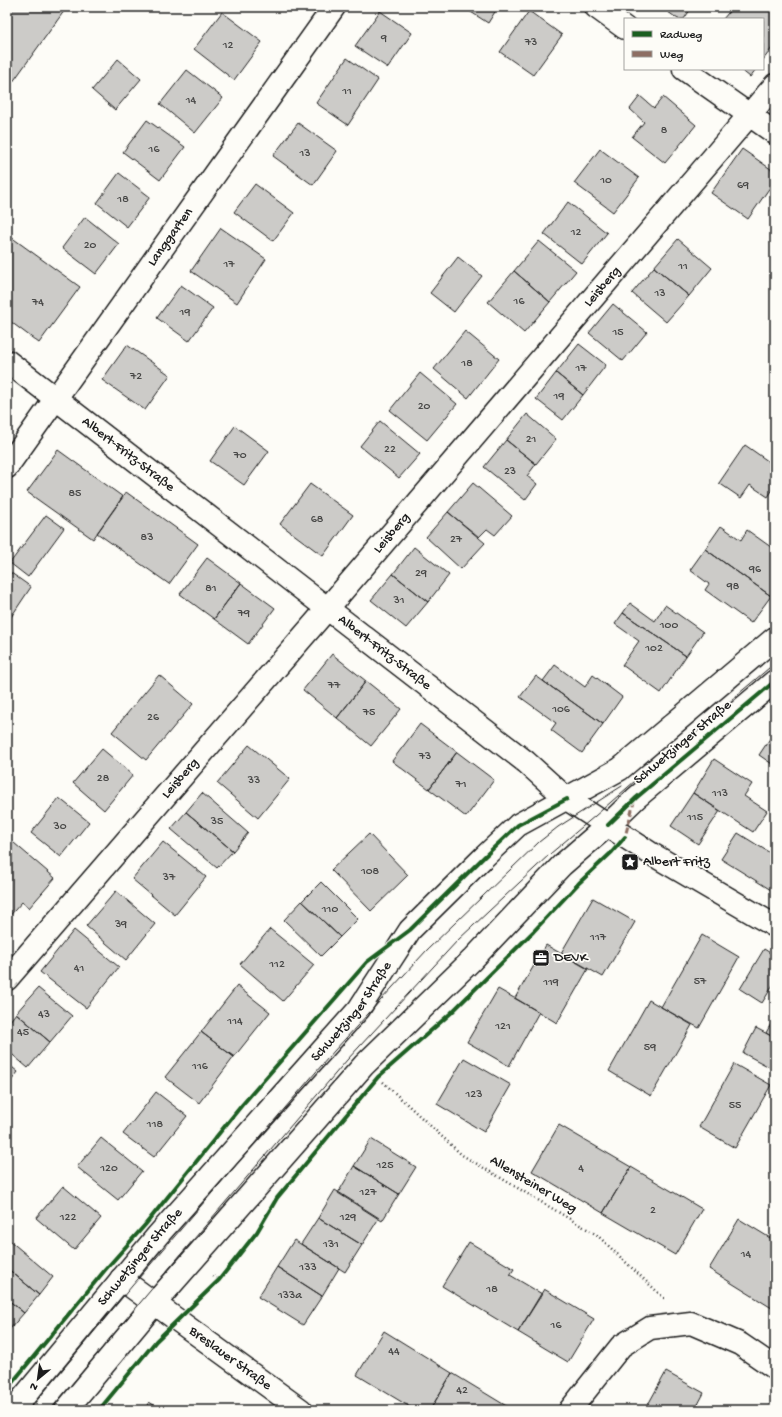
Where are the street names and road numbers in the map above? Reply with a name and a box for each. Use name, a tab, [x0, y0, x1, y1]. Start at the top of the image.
street label: Langgarten	[144, 204, 197, 270]
street label: Leisberg	[580, 263, 625, 311]
street label: Albert-Fritz-Straße	[78, 413, 179, 496]
street label: Leisberg	[370, 509, 414, 557]
street label: Albert-Fritz-Straße	[334, 611, 435, 694]
street label: Schwetzinger Straße	[631, 697, 736, 789]
street label: Leisberg	[158, 755, 203, 802]
street label: Schwetzinger Straße	[307, 958, 396, 1066]
street label: Allensteiner Weg	[486, 1152, 580, 1218]
street label: Schwetzinger Straße	[94, 1204, 187, 1309]
street label: Breslauer Straße	[185, 1322, 275, 1395]

